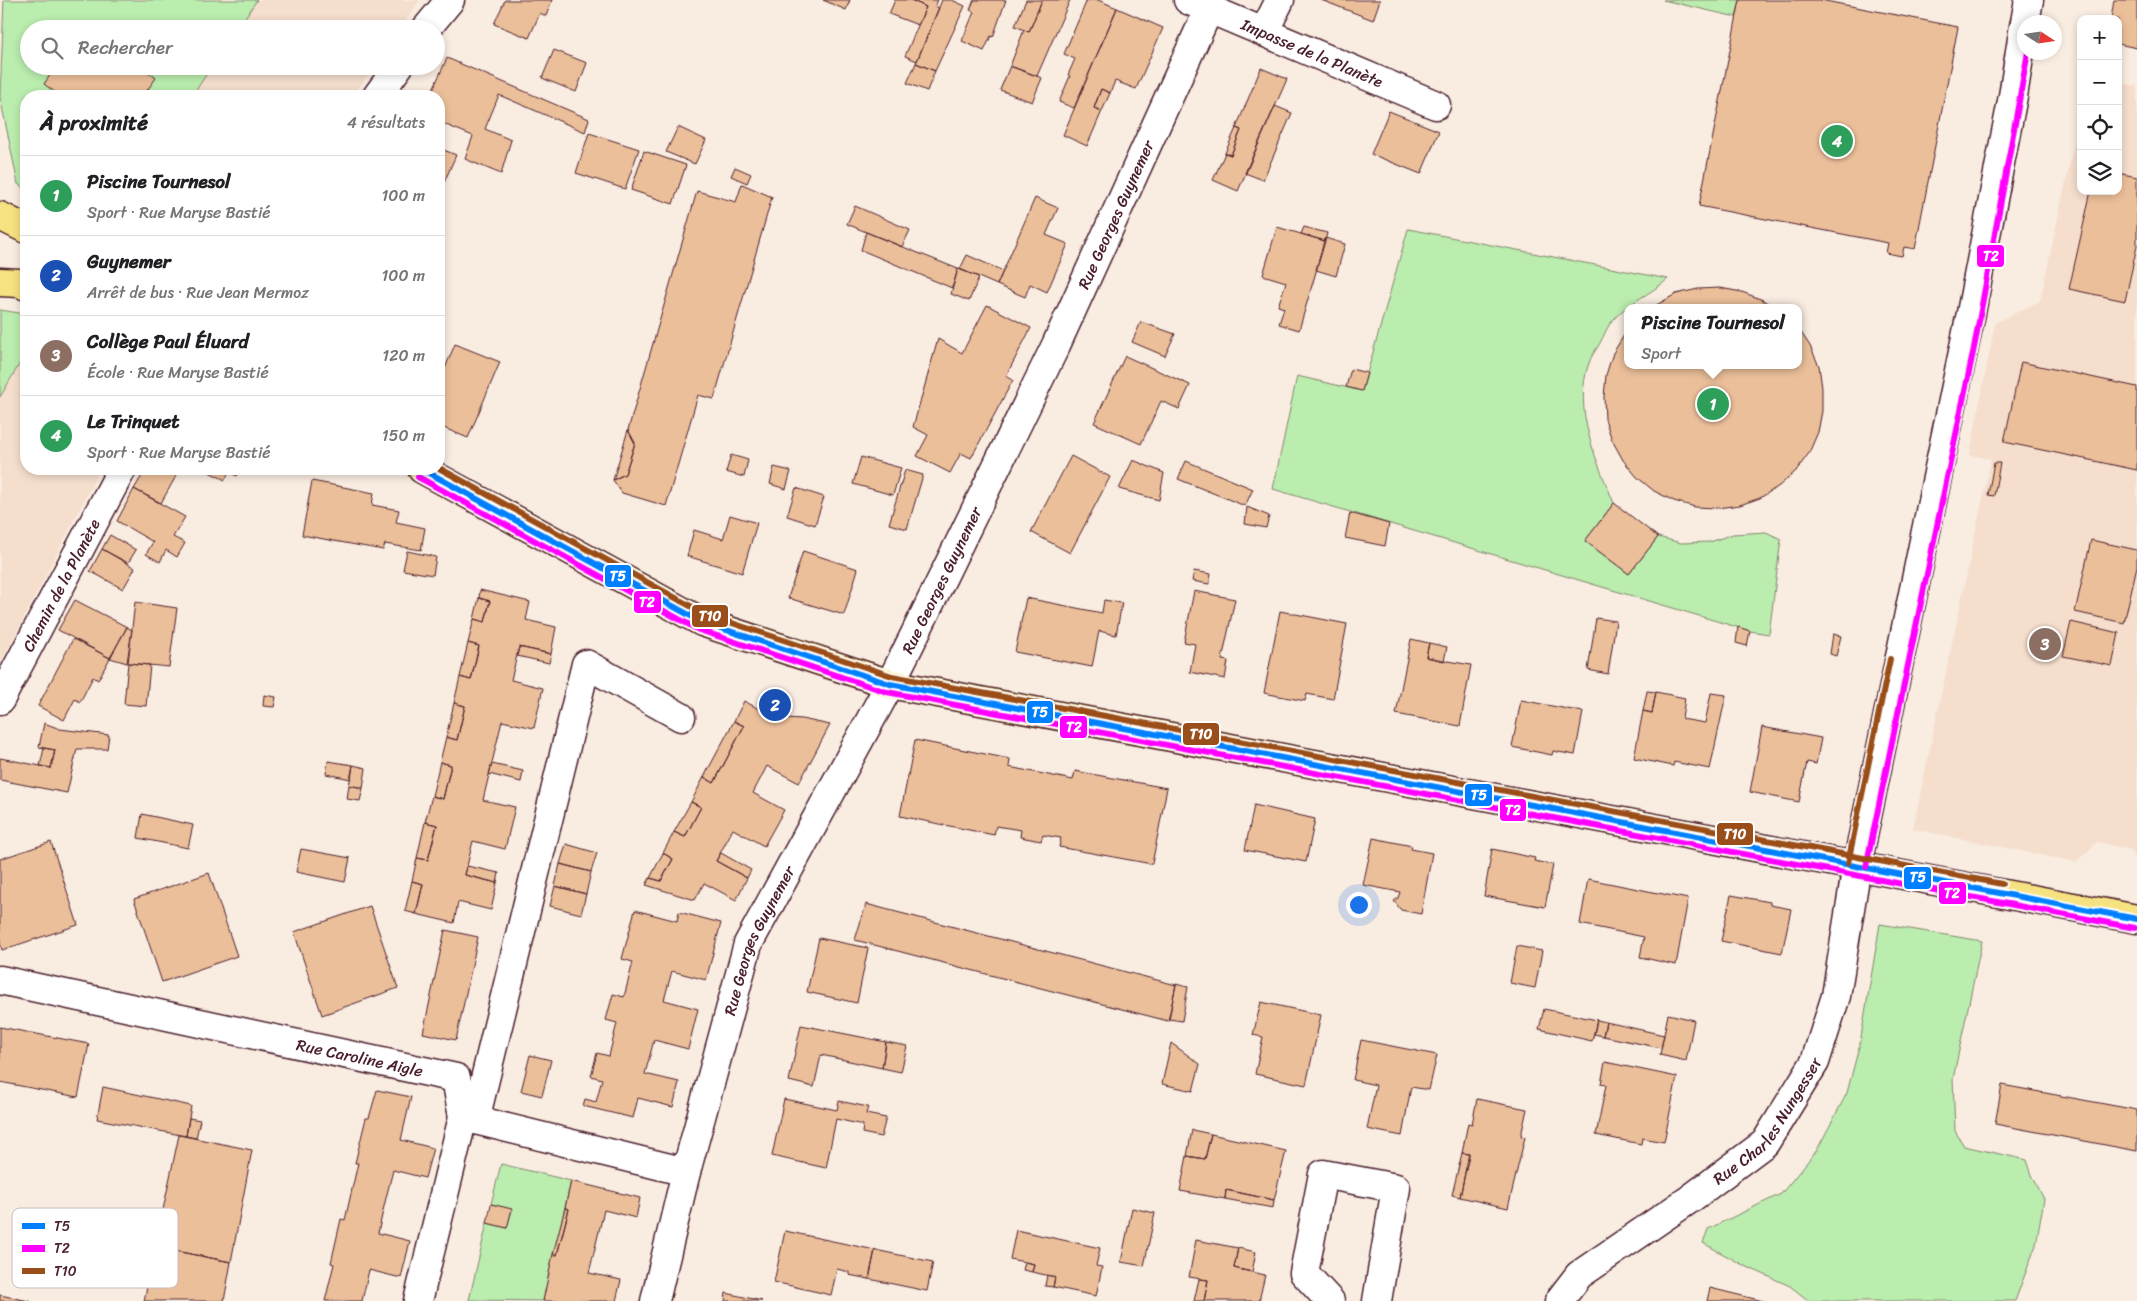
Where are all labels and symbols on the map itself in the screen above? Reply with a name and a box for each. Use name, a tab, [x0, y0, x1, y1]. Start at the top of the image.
street label: Impasse de la Planète	[1236, 10, 1388, 96]
north arrow	[2017, 15, 2062, 60]
pin: 4	[1821, 122, 1853, 160]
street label: Rue Georges Guynemer	[1069, 134, 1163, 294]
line badge: T2	[1976, 244, 2005, 268]
text: T2	[1983, 244, 2000, 269]
pin: 1	[1697, 385, 1729, 423]
street label: Rue Georges Guynemer	[893, 500, 991, 659]
street label: Chemin de la Planète	[14, 513, 108, 657]
line badge: T5	[604, 564, 632, 588]
text: T5	[610, 564, 627, 589]
line badge: T2	[633, 590, 662, 614]
text: T2	[639, 590, 656, 615]
line badge: T10	[691, 604, 729, 628]
text: T10	[699, 604, 721, 629]
pin: 3	[2029, 625, 2061, 663]
pin: 2	[759, 686, 791, 724]
line badge: T5	[1026, 700, 1054, 724]
text: T5	[1032, 700, 1049, 725]
line badge: T2	[1059, 715, 1088, 739]
text: T2	[1066, 715, 1083, 740]
line badge: T10	[1182, 722, 1220, 746]
text: T10	[1190, 722, 1212, 747]
line badge: T5	[1464, 783, 1493, 807]
text: T5	[1471, 783, 1488, 808]
line badge: T2	[1499, 798, 1527, 822]
text: T2	[1505, 798, 1522, 823]
line badge: T10	[1716, 822, 1754, 846]
text: T10	[1724, 822, 1746, 847]
street label: Rue Georges Guynemer	[715, 859, 804, 1019]
text: T5	[1910, 865, 1927, 890]
line badge: T5	[1903, 866, 1932, 890]
line badge: T2	[1938, 881, 1967, 905]
text: T2	[1944, 881, 1961, 906]
your location	[1346, 892, 1372, 918]
street label: Rue Caroline Aigle	[294, 1030, 426, 1086]
street label: Rue Charles Nungesser	[1706, 1053, 1831, 1193]
legend	[12, 1208, 178, 1288]
text: T5	[54, 1214, 71, 1239]
text: T2	[54, 1236, 70, 1261]
text: T10	[54, 1259, 77, 1284]

